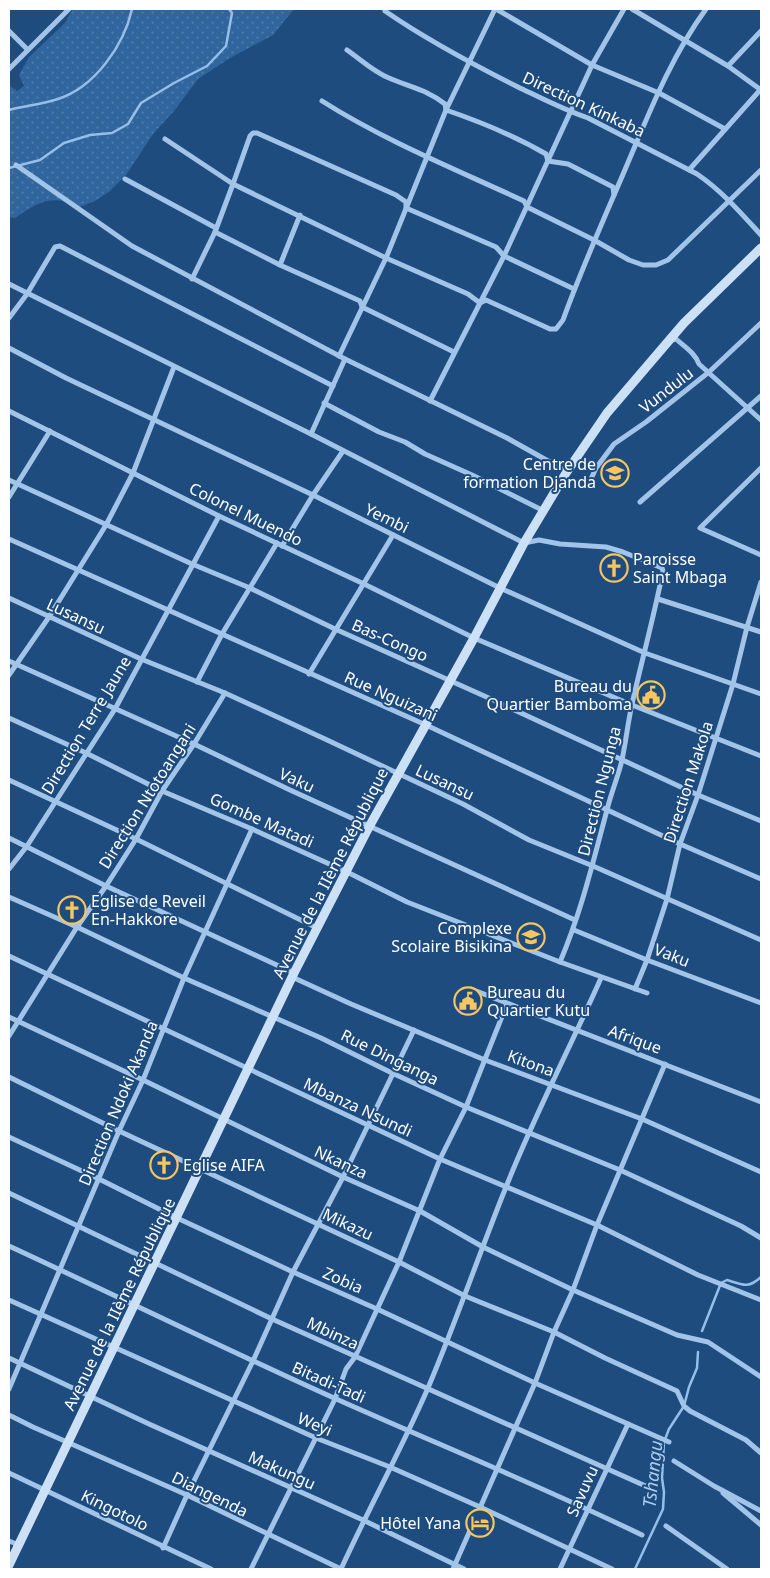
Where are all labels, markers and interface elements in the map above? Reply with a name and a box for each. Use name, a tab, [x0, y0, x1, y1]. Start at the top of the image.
street label: Direction Kinkaba	[519, 66, 649, 142]
street label: Vundulu	[634, 362, 698, 418]
place label: Centre de formation Djanda	[463, 453, 596, 493]
school or university icon: Centre de formation Djanda	[600, 458, 630, 488]
street label: Colonel Muendo	[186, 477, 306, 551]
street label: Yembi	[361, 498, 413, 538]
place label: Paroisse Saint Mbaga	[633, 548, 727, 588]
church icon: Paroisse Saint Mbaga	[599, 553, 629, 583]
street label: Lusansu	[43, 593, 109, 639]
street label: Bas-Congo	[348, 613, 432, 667]
street label: Direction Terre Jaune	[36, 652, 136, 798]
street label: Rue Nguizani	[341, 666, 441, 726]
place label: Bureau du Quartier Bamboma	[487, 675, 632, 715]
public building icon: Bureau du Quartier Bamboma	[636, 680, 666, 710]
street label: Direction Makola	[658, 718, 718, 846]
street label: Direction Ntotoangani	[93, 719, 201, 873]
street label: Direction Ngunga	[572, 724, 626, 858]
street label: Lusansu	[412, 759, 478, 805]
street label: Vaku	[276, 762, 318, 798]
street label: Avenue de la IIème République	[267, 764, 393, 982]
street label: Gombe Matadi	[207, 787, 317, 853]
place label: Eglise de Reveil En-Hakkore	[91, 890, 206, 930]
church icon: Eglise de Reveil En-Hakkore	[57, 895, 87, 925]
place label: Complexe Scolaire Bisikina	[391, 917, 512, 957]
school or university icon: Complexe Scolaire Bisikina	[516, 922, 546, 952]
street label: Vaku	[651, 938, 693, 972]
place label: Bureau du Quartier Kutu	[487, 981, 590, 1021]
public building icon: Bureau du Quartier Kutu	[453, 986, 483, 1016]
street label: Direction Ndoki Akanda	[73, 1017, 163, 1189]
street label: Afrique	[605, 1019, 665, 1059]
street label: Rue Dinganga	[337, 1024, 443, 1090]
street label: Kitona	[505, 1044, 557, 1082]
street label: Mbanza Nsundi	[300, 1072, 416, 1142]
street label: Nkanza	[311, 1140, 371, 1184]
church icon: Eglise AIFA	[149, 1150, 179, 1180]
place label: Eglise AIFA	[183, 1154, 265, 1176]
street label: Avenue de la IIème République	[58, 1194, 180, 1414]
street label: Mikazu	[319, 1203, 377, 1245]
street label: Zobia	[319, 1261, 367, 1299]
street label: Mbinza	[303, 1311, 363, 1355]
street label: Bitadi-Tadi	[289, 1356, 369, 1408]
street label: Weyi	[294, 1407, 336, 1441]
water label: Tshangu	[637, 1439, 667, 1509]
street label: Makungu	[245, 1445, 319, 1495]
street label: Savuvu	[561, 1462, 603, 1520]
street label: Diangenda	[168, 1466, 252, 1522]
street label: Kingotolo	[77, 1484, 153, 1536]
hotel icon: Hôtel Yana	[465, 1508, 495, 1538]
place label: Hôtel Yana	[380, 1512, 461, 1534]

